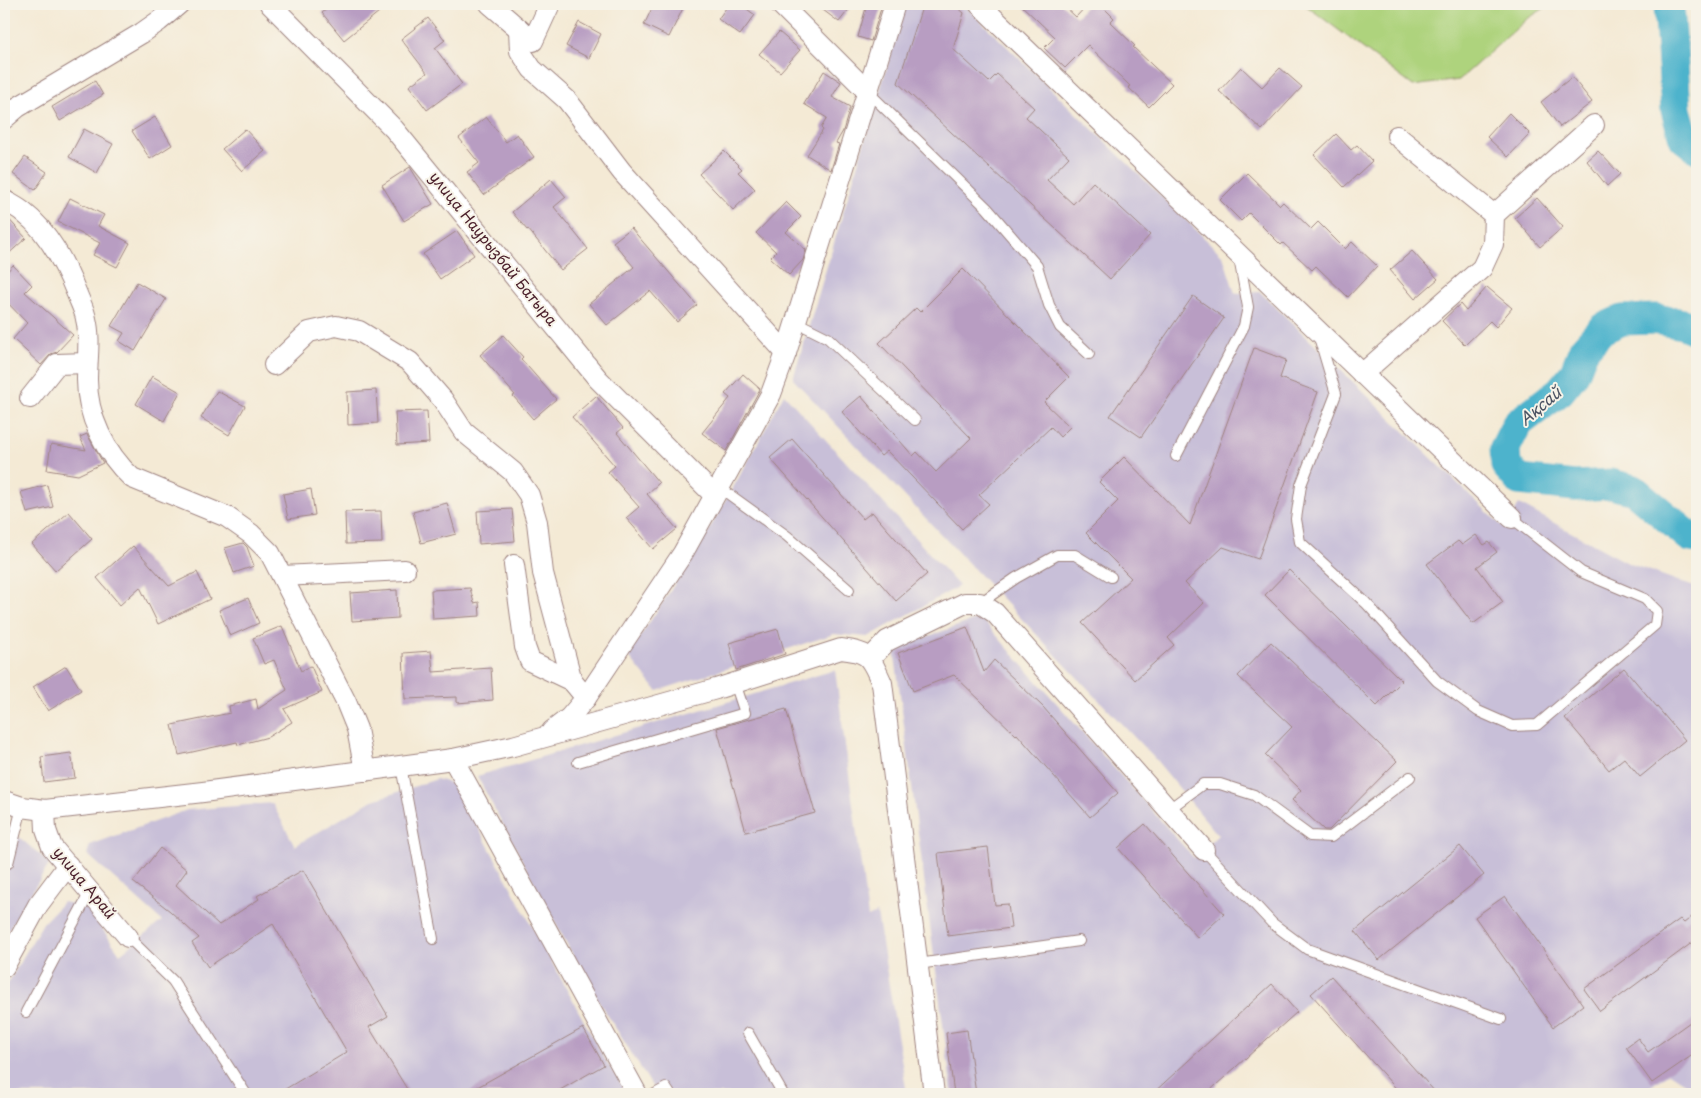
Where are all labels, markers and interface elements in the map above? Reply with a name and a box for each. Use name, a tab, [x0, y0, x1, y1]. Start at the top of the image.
street label: улица Наурызбай Батыра	[425, 166, 564, 331]
water label: Ақсай	[1513, 379, 1568, 430]
street label: улица Арай	[48, 841, 122, 923]

